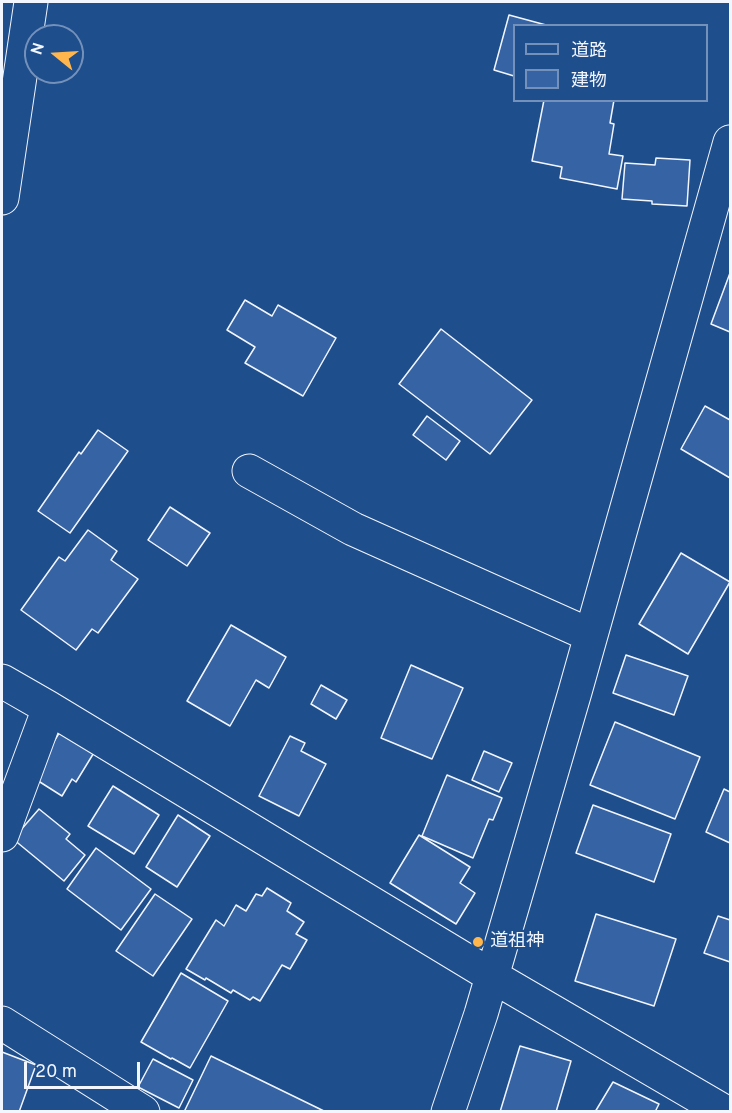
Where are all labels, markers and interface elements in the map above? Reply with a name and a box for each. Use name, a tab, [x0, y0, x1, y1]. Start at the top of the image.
north arrow	[24, 24, 84, 84]
legend	[513, 24, 708, 102]
text: N	[27, 40, 50, 58]
text: 道路	[571, 40, 607, 63]
text: 建物	[571, 70, 607, 93]
place label: 道祖神	[490, 931, 544, 953]
marker: 道祖神	[471, 935, 485, 949]
scale bar	[27, 1050, 142, 1088]
text: 20 m	[35, 1061, 77, 1084]

